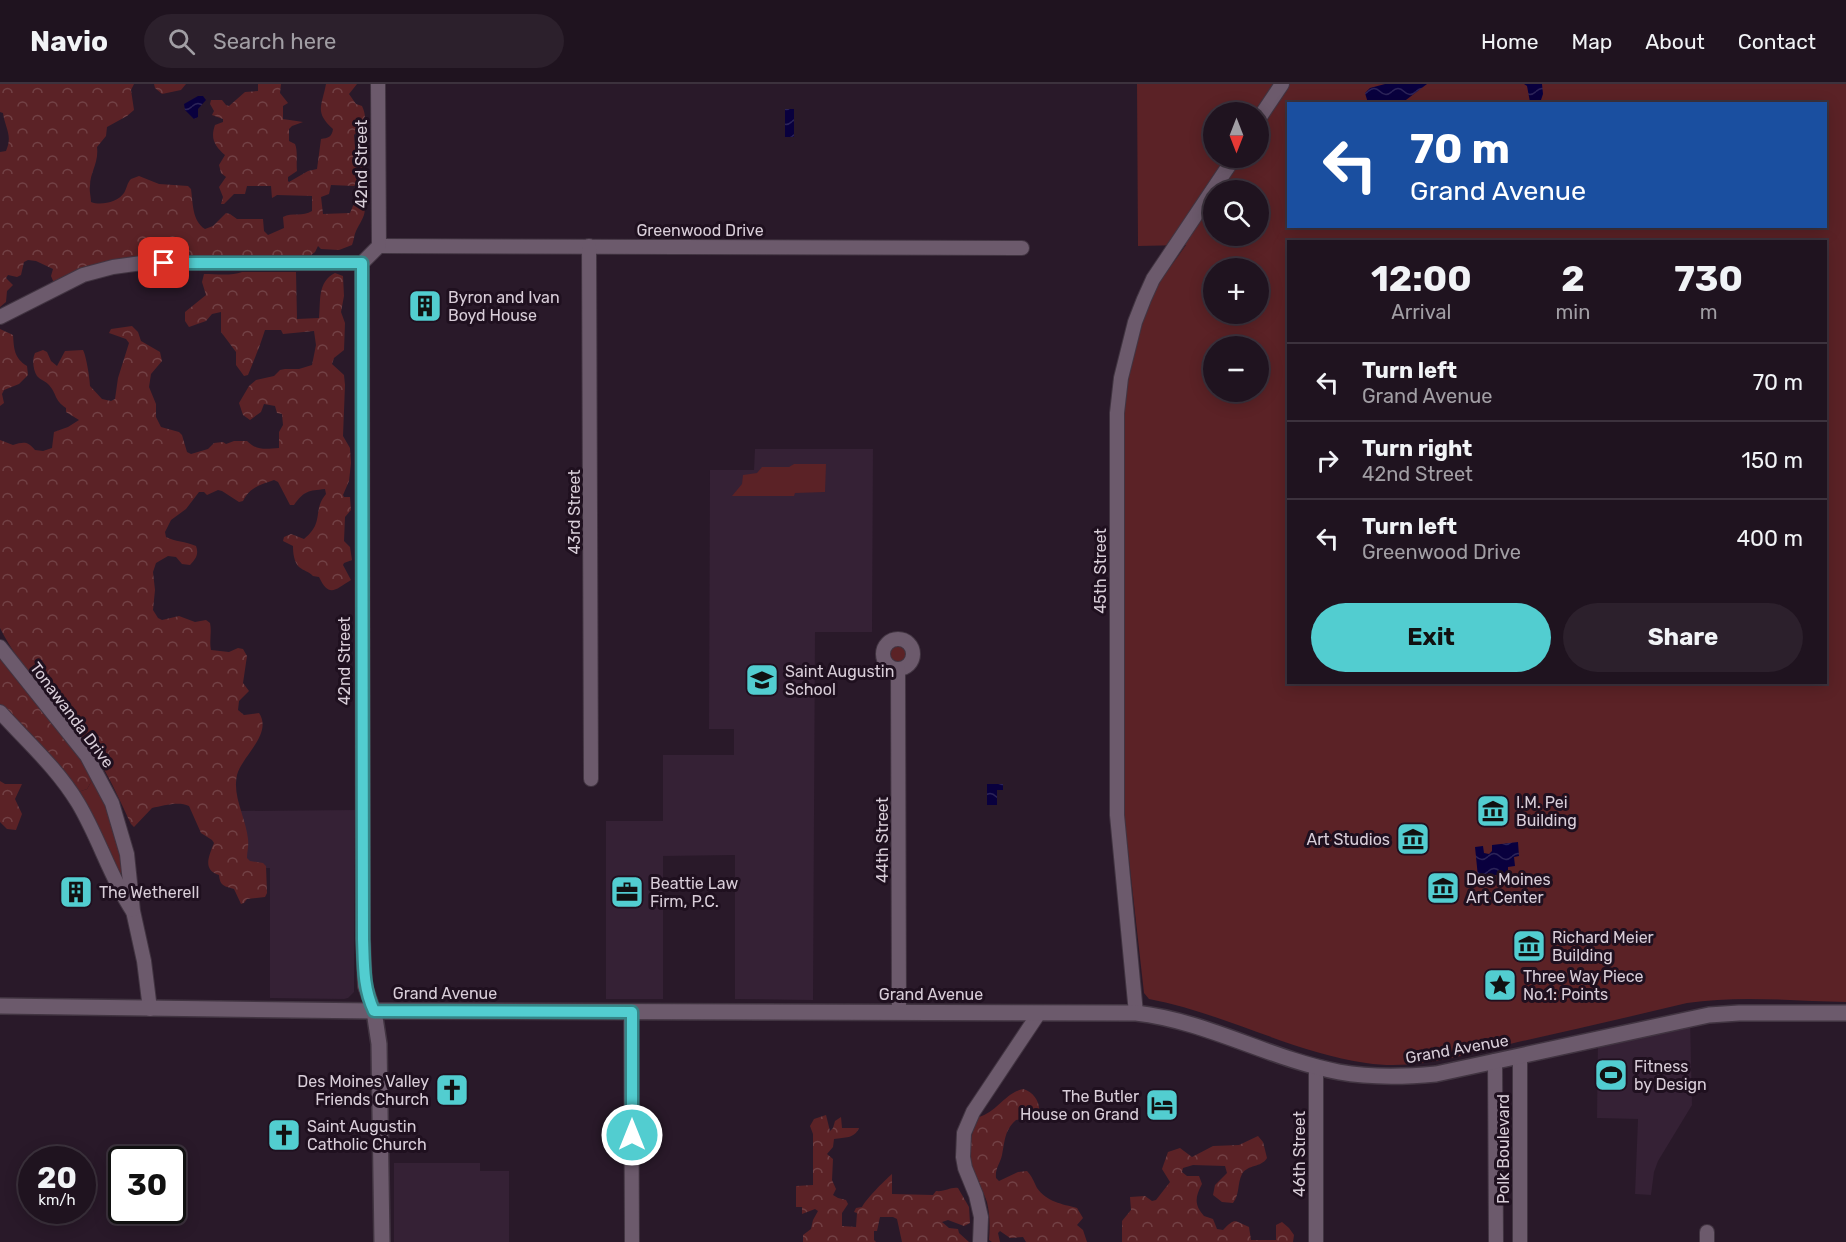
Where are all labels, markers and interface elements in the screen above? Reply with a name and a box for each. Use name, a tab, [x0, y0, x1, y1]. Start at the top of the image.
search box	[144, 14, 564, 68]
text: Navio	[30, 25, 108, 58]
icon: search	[165, 25, 198, 58]
text: Search here	[213, 28, 336, 55]
text: Home	[1481, 29, 1538, 54]
text: Map	[1571, 29, 1612, 54]
text: About	[1645, 29, 1705, 54]
text: Contact	[1738, 29, 1816, 54]
north arrow	[1203, 102, 1269, 168]
map controls	[1203, 102, 1269, 402]
street label: 42nd Street	[352, 120, 371, 208]
text: 70 m	[1410, 124, 1510, 174]
icon: left	[1311, 126, 1389, 204]
text: Grand Avenue	[1410, 175, 1586, 207]
button: search	[1203, 180, 1269, 246]
street label: Greenwood Drive	[636, 221, 764, 240]
pin	[138, 237, 189, 288]
icon: arrive	[147, 246, 180, 279]
text: 12:00	[1371, 257, 1472, 300]
text: 2	[1561, 257, 1585, 300]
text: 730	[1674, 257, 1743, 300]
button: +	[1203, 258, 1269, 324]
building icon: Byron and Ivan Boyd House	[407, 288, 443, 324]
place label: Byron and Ivan Boyd House	[448, 288, 560, 325]
text: Arrival	[1391, 300, 1451, 324]
text: min	[1556, 300, 1590, 324]
text: m	[1700, 300, 1718, 324]
button: −	[1203, 336, 1269, 402]
text: Turn left	[1362, 357, 1457, 384]
icon: left	[1311, 366, 1344, 399]
text: 70 m	[1753, 369, 1803, 396]
text: Grand Avenue	[1362, 384, 1493, 408]
text: Turn right	[1362, 435, 1472, 462]
icon: right	[1311, 444, 1344, 477]
text: 150 m	[1742, 447, 1803, 474]
text: 42nd Street	[1362, 462, 1473, 486]
street label: 43rd Street	[565, 469, 584, 555]
text: Turn left	[1362, 513, 1457, 540]
icon: left	[1311, 522, 1344, 555]
text: 400 m	[1736, 525, 1803, 552]
street label: 45th Street	[1091, 528, 1110, 614]
text: Greenwood Drive	[1362, 540, 1521, 564]
button: Exit	[1311, 603, 1551, 672]
button: Share	[1563, 603, 1803, 672]
street label: 42nd Street	[335, 617, 354, 705]
street label: Tonawanda Drive	[26, 658, 118, 772]
school or university icon: Saint Augustin School	[744, 662, 780, 698]
place label: Saint Augustin School	[785, 662, 894, 699]
museum icon: I.M. Pei Building	[1475, 793, 1511, 829]
place label: I.M. Pei Building	[1516, 793, 1577, 830]
street label: 44th Street	[873, 797, 892, 883]
museum icon: Art Studios	[1395, 821, 1431, 857]
place label: Art Studios	[1306, 830, 1390, 849]
museum icon: Des Moines Art Center	[1425, 870, 1461, 906]
place label: Des Moines Art Center	[1466, 870, 1551, 907]
building icon: The Wetherell	[58, 874, 94, 910]
office icon: Beattie Law Firm, P.C.	[609, 874, 645, 910]
place label: Beattie Law Firm, P.C.	[650, 874, 738, 911]
place label: The Wetherell	[99, 883, 199, 902]
museum icon: Richard Meier Building	[1511, 928, 1547, 964]
place label: Richard Meier Building	[1552, 928, 1654, 965]
place icon: Three Way Piece No.1: Points	[1482, 967, 1518, 1003]
place label: Three Way Piece No.1: Points	[1523, 967, 1644, 1004]
street label: Grand Avenue	[393, 984, 497, 1003]
street label: Grand Avenue	[879, 985, 983, 1004]
street label: Grand Avenue	[1404, 1031, 1510, 1067]
sports icon: Fitness by Design	[1593, 1057, 1629, 1093]
place label: Fitness by Design	[1634, 1057, 1707, 1094]
place label: Des Moines Valley Friends Church	[297, 1072, 429, 1109]
church icon: Des Moines Valley Friends Church	[434, 1072, 470, 1108]
place label: The Butler House on Grand	[1020, 1087, 1139, 1124]
hotel icon: The Butler House on Grand	[1144, 1087, 1180, 1123]
street label: Polk Boulevard	[1494, 1094, 1513, 1204]
position arrow	[600, 1103, 664, 1167]
street label: 46th Street	[1290, 1111, 1309, 1197]
church icon: Saint Augustin Catholic Church	[266, 1117, 302, 1153]
place label: Saint Augustin Catholic Church	[307, 1117, 427, 1154]
speed limit sign: 30	[108, 1146, 186, 1224]
text: 20	[37, 1160, 77, 1196]
text: km/h	[38, 1191, 76, 1209]

